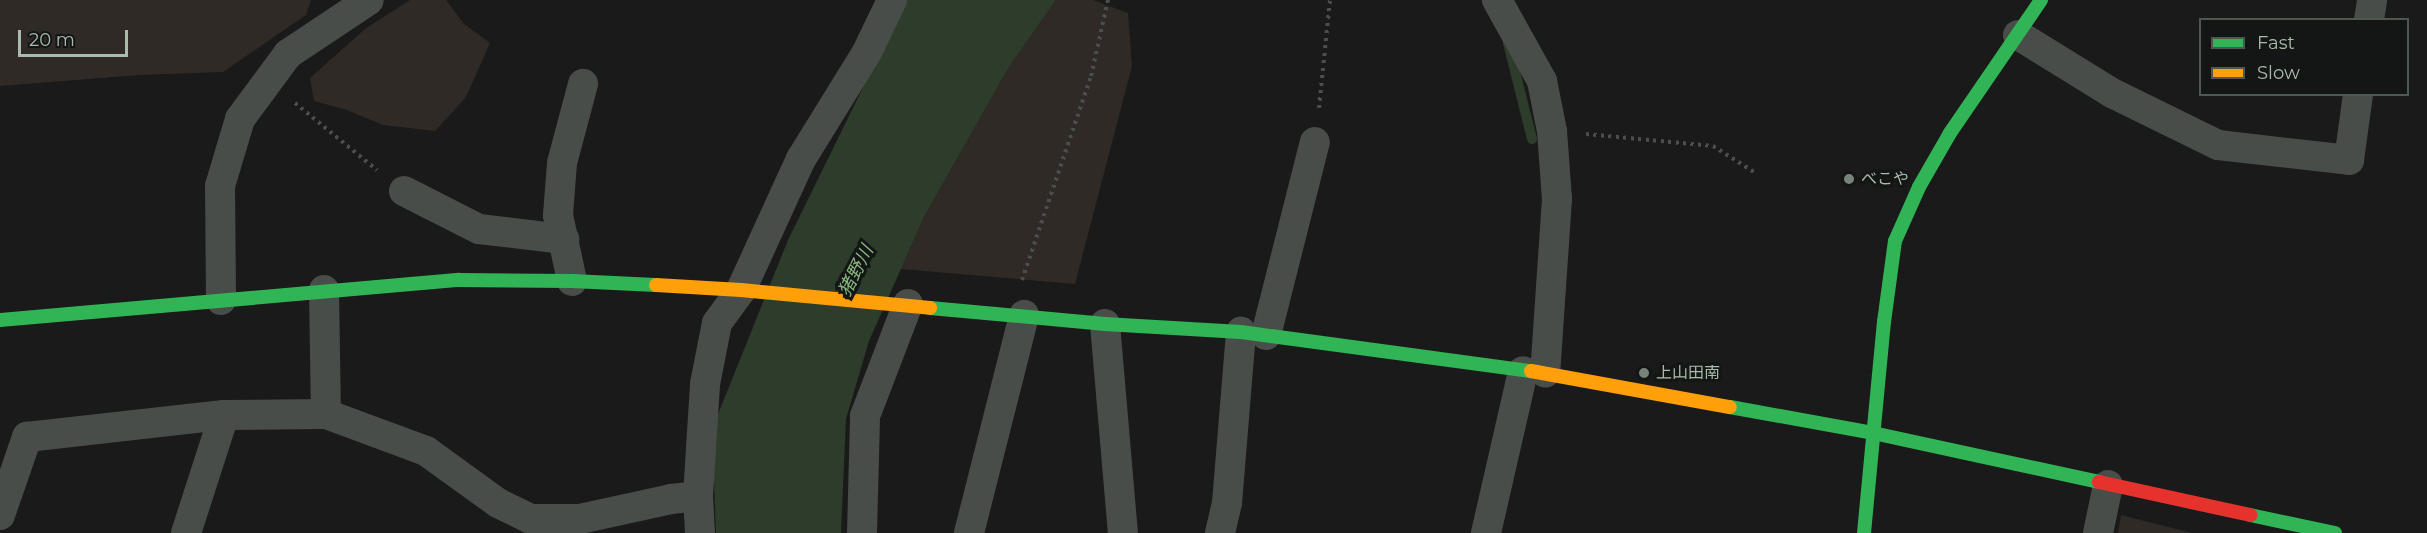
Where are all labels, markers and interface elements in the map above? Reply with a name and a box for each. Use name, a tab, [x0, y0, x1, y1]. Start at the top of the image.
scale bar	[21, 18, 130, 56]
legend	[2199, 18, 2409, 96]
text: 20 m	[29, 29, 75, 51]
text: Fast	[2257, 32, 2295, 54]
text: Slow	[2257, 62, 2300, 84]
place label: べこや	[1861, 169, 1909, 189]
marker: べこや	[1842, 172, 1856, 186]
water label: 猪野川	[834, 242, 878, 300]
place label: 上山田南	[1656, 363, 1720, 383]
marker: 上山田南	[1637, 366, 1651, 380]

